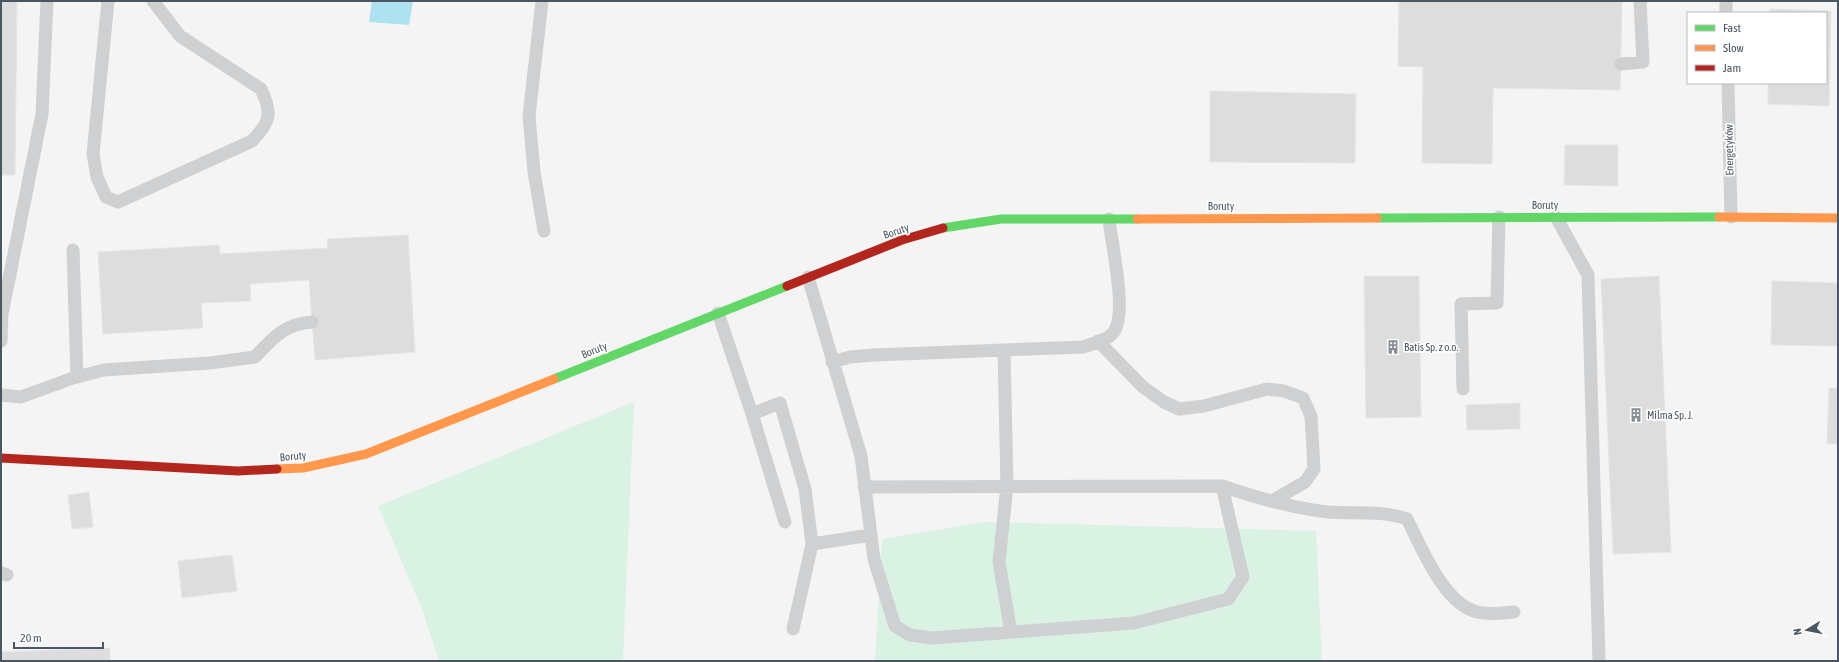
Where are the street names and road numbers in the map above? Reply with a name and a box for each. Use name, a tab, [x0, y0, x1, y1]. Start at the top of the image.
street label: Energetyków	[1723, 124, 1735, 176]
street label: Boruty	[1532, 199, 1559, 211]
street label: Boruty	[1208, 200, 1235, 212]
street label: Boruty	[881, 221, 911, 241]
street label: Boruty	[579, 339, 609, 361]
street label: Boruty	[279, 449, 307, 463]

